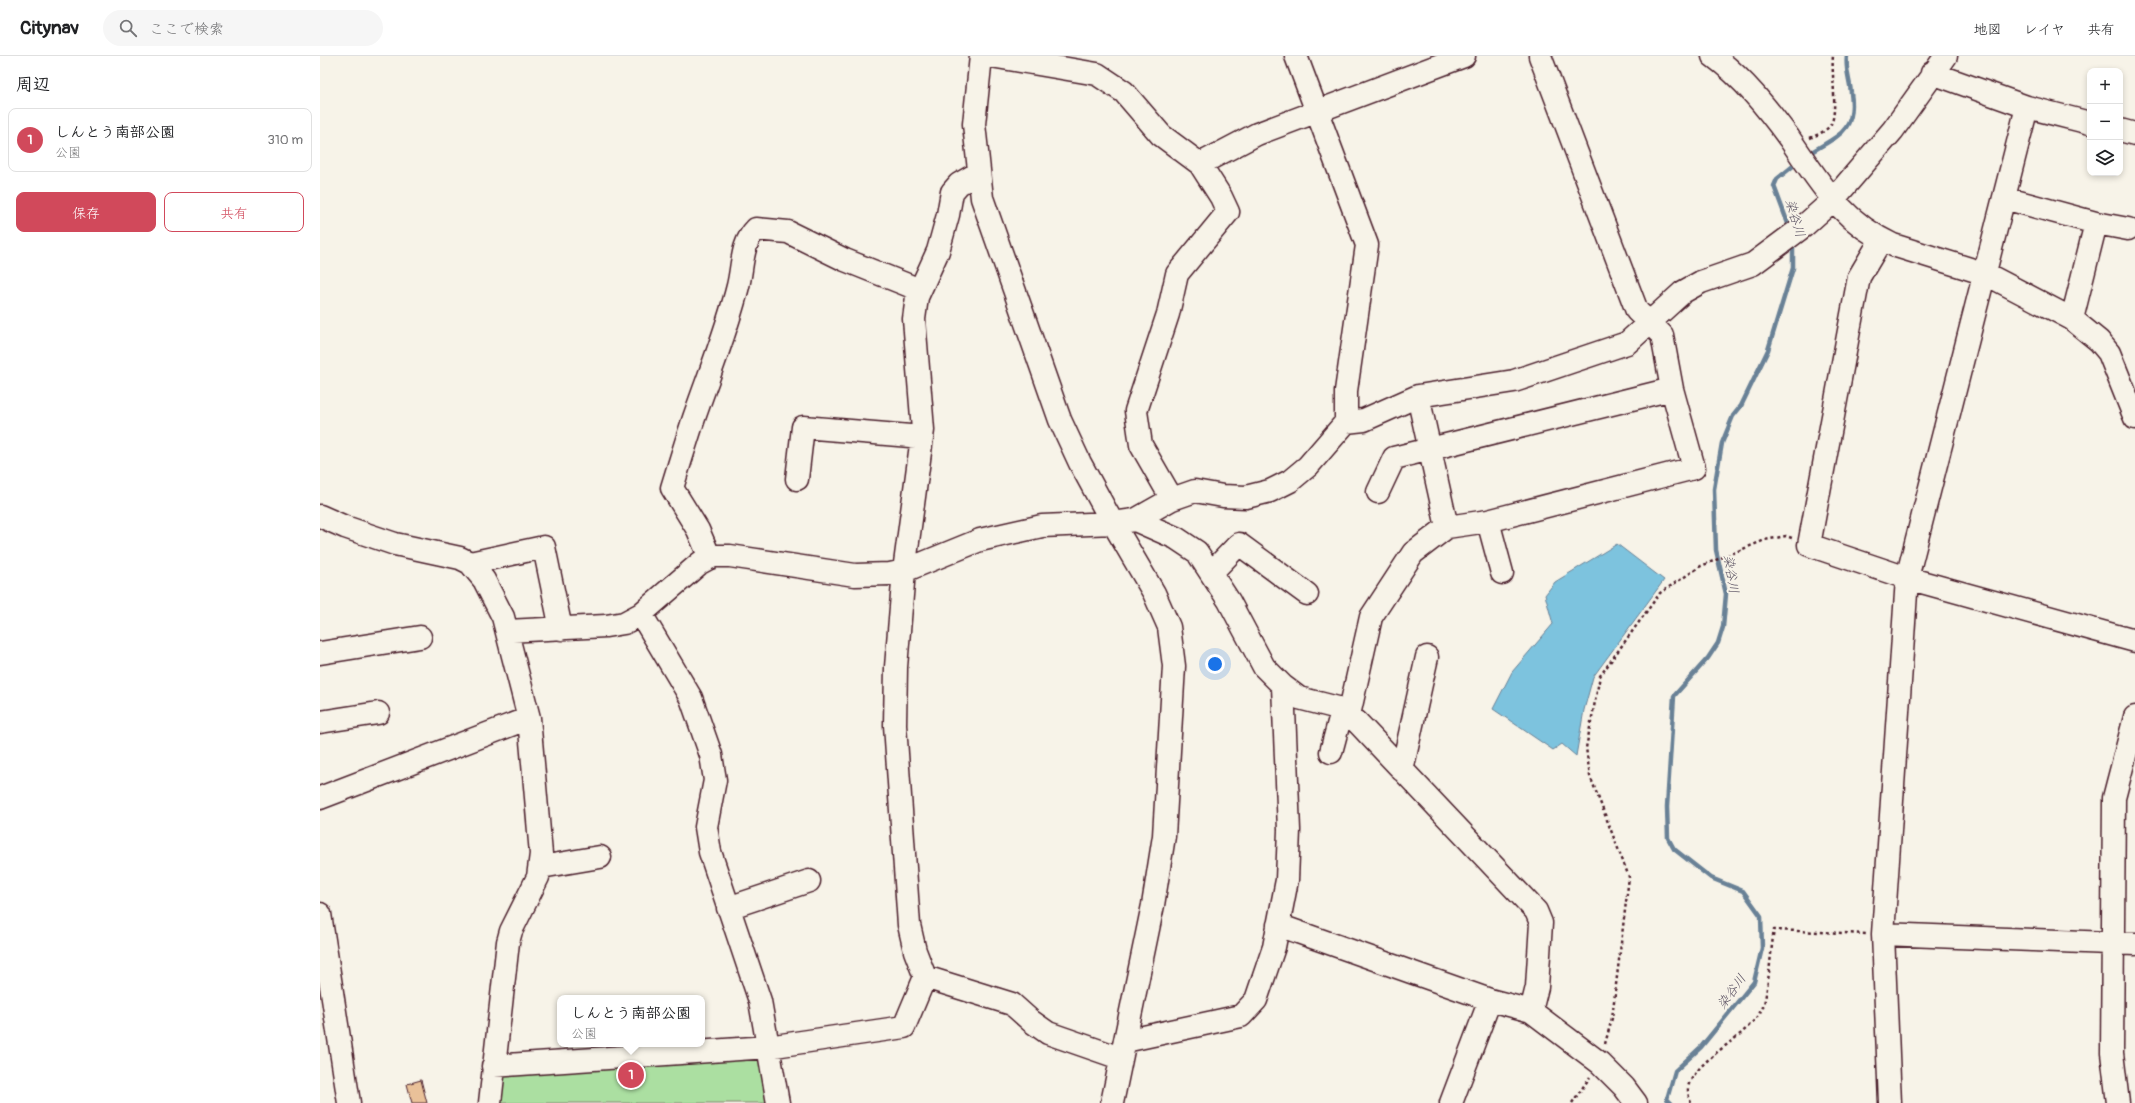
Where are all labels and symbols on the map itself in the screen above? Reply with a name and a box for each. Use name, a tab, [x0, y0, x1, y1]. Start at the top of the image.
water label: 染谷川	[1782, 197, 1808, 239]
water label: 染谷川	[1720, 554, 1742, 595]
your location	[1205, 654, 1225, 674]
water label: 染谷川	[1714, 971, 1750, 1012]
pin: 1	[618, 1060, 644, 1090]

